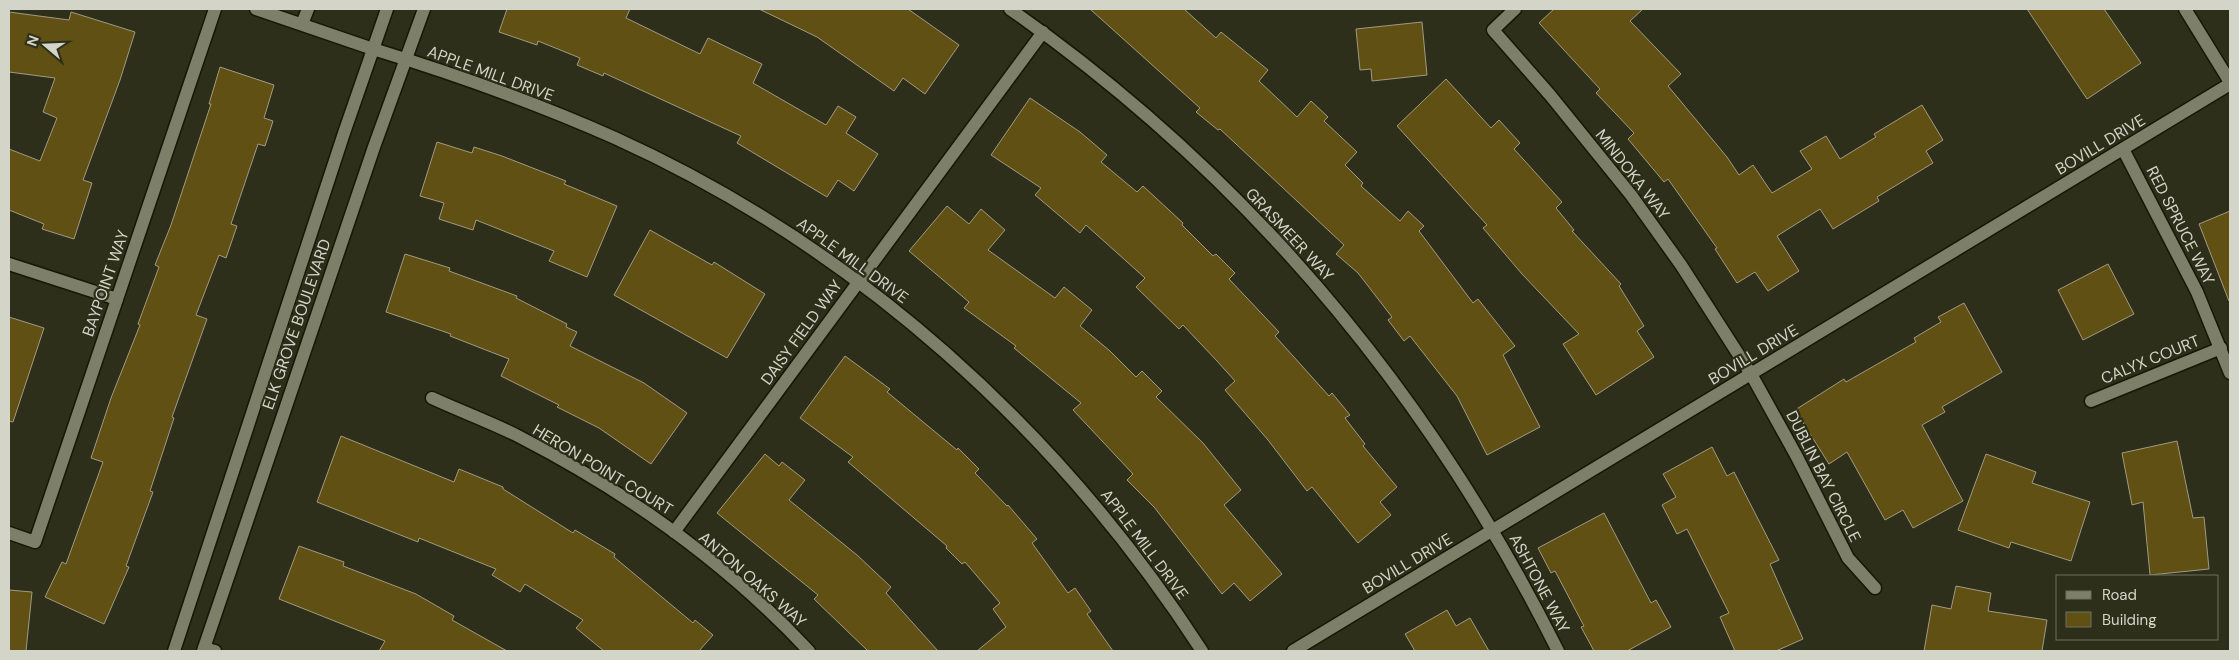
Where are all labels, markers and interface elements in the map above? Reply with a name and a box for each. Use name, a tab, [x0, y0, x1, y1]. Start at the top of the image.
north arrow	[20, 20, 70, 70]
text: N	[23, 33, 43, 49]
street label: APPLE MILL DRIVE	[425, 41, 557, 106]
street label: BOVILL DRIVE	[2051, 109, 2149, 179]
street label: MINDOKA WAY	[1591, 125, 1674, 224]
street label: RED SPRUCE WAY	[2142, 162, 2219, 288]
street label: GRASMEER WAY	[1241, 183, 1338, 285]
street label: APPLE MILL DRIVE	[793, 213, 913, 308]
street label: BAYPOINT WAY	[77, 227, 133, 339]
street label: ELK GROVE BOULEVARD	[257, 236, 336, 412]
street label: DAISY FIELD WAY	[756, 276, 847, 389]
street label: BOVILL DRIVE	[1704, 319, 1802, 389]
street label: CALYX COURT	[2098, 330, 2203, 389]
street label: DUBLIN BAY CIRCLE	[1781, 407, 1866, 545]
street label: HERON POINT COURT	[529, 419, 677, 520]
street label: APPLE MILL DRIVE	[1096, 485, 1193, 604]
street label: ANTON OAKS WAY	[694, 527, 811, 632]
street label: BOVILL DRIVE	[1358, 528, 1456, 598]
street label: ASHTONE WAY	[1505, 530, 1574, 636]
legend	[2056, 575, 2219, 640]
text: Road	[2102, 585, 2137, 605]
text: Building	[2102, 610, 2157, 630]

